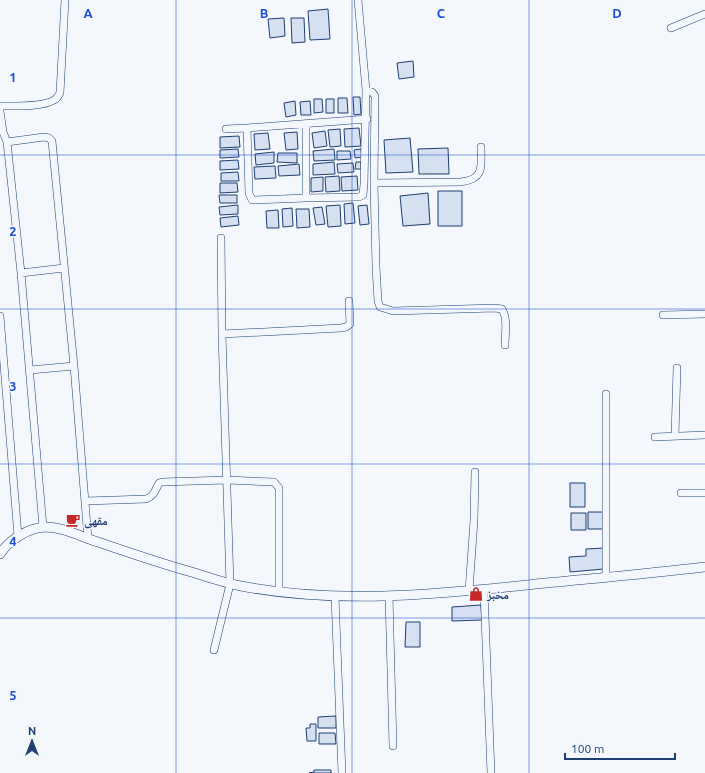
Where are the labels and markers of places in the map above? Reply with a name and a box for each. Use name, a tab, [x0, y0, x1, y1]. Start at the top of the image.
cafe icon: مقهى	[65, 512, 81, 528]
place label: مقهى	[84, 514, 108, 529]
shop icon: مخبز	[468, 586, 484, 602]
place label: مخبز	[486, 588, 509, 602]

